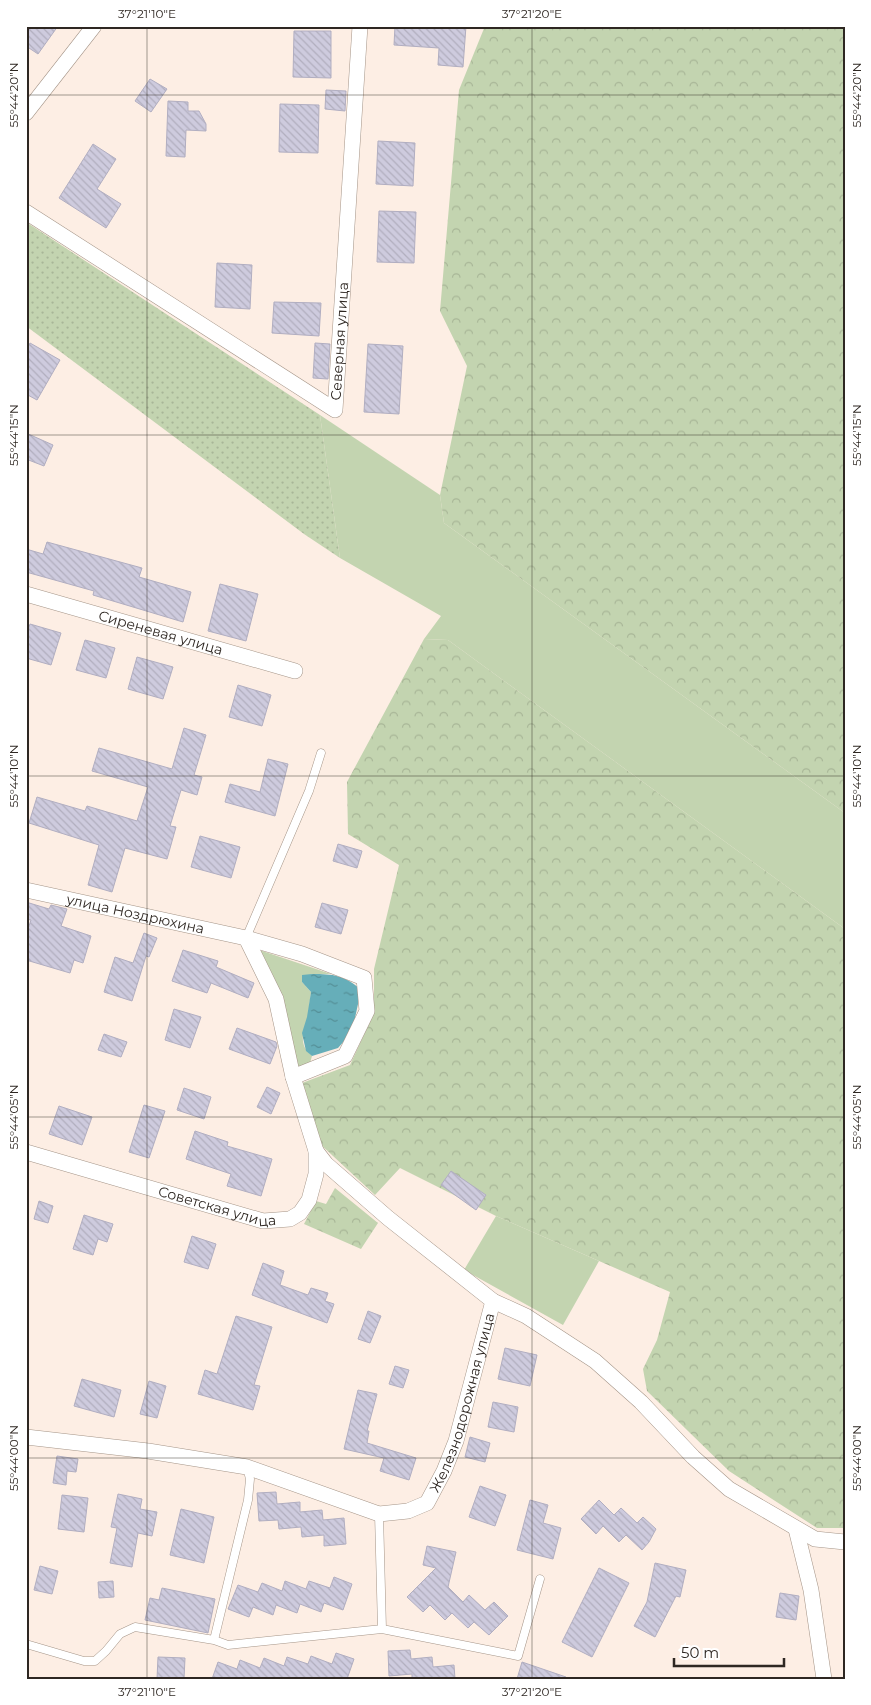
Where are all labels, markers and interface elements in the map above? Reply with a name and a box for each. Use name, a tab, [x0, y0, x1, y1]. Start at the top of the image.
text: 37°21'10"E	[118, 6, 176, 21]
text: 37°21'20"E	[502, 6, 562, 21]
text: 55°44'20"N	[6, 62, 21, 128]
text: 55°44'20"N	[849, 62, 864, 128]
street label: Северная улица	[327, 281, 352, 401]
text: 55°44'15"N	[6, 404, 21, 466]
text: 55°44'15"N	[849, 404, 864, 466]
street label: Сиреневая улица	[96, 606, 225, 659]
text: 55°44'10"N	[6, 745, 21, 808]
text: 55°44'10"N	[849, 745, 864, 808]
street label: улица Ноздрюхина	[64, 890, 206, 938]
text: 55°44'05"N	[6, 1085, 21, 1149]
text: 55°44'05"N	[849, 1085, 864, 1149]
street label: Советская улица	[156, 1182, 277, 1230]
street label: Железнодорожная улица	[425, 1311, 498, 1495]
text: 55°44'00"N	[6, 1425, 21, 1491]
text: 55°44'00"N	[849, 1425, 864, 1491]
scale bar	[674, 1635, 784, 1667]
text: 50 m	[681, 1643, 719, 1662]
text: 37°21'10"E	[118, 1684, 176, 1699]
text: 37°21'20"E	[502, 1684, 562, 1699]

